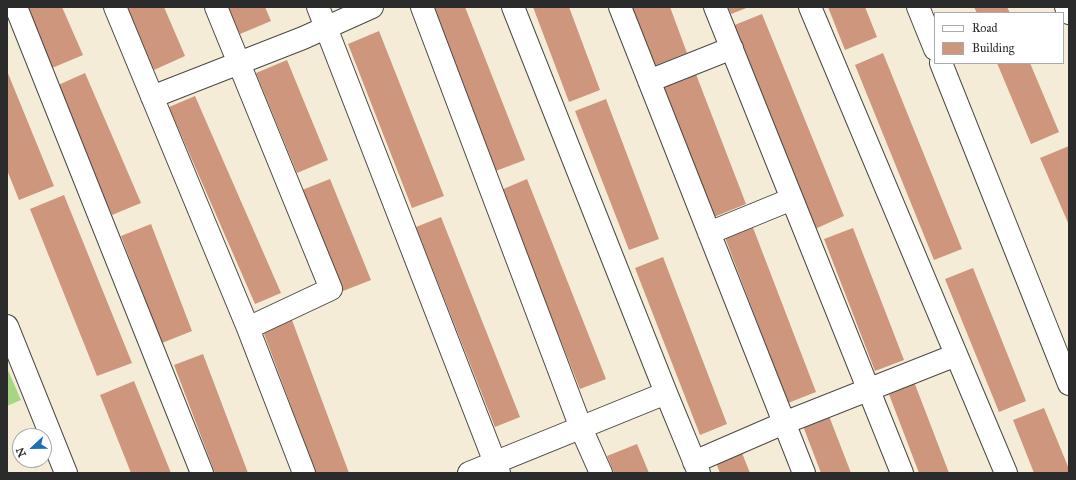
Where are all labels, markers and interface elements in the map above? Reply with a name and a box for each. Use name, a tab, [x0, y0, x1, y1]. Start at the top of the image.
legend	[934, 12, 1064, 64]
text: Road	[972, 21, 998, 35]
text: Building	[972, 41, 1014, 55]
north arrow	[12, 428, 52, 468]
text: N	[14, 446, 29, 459]

